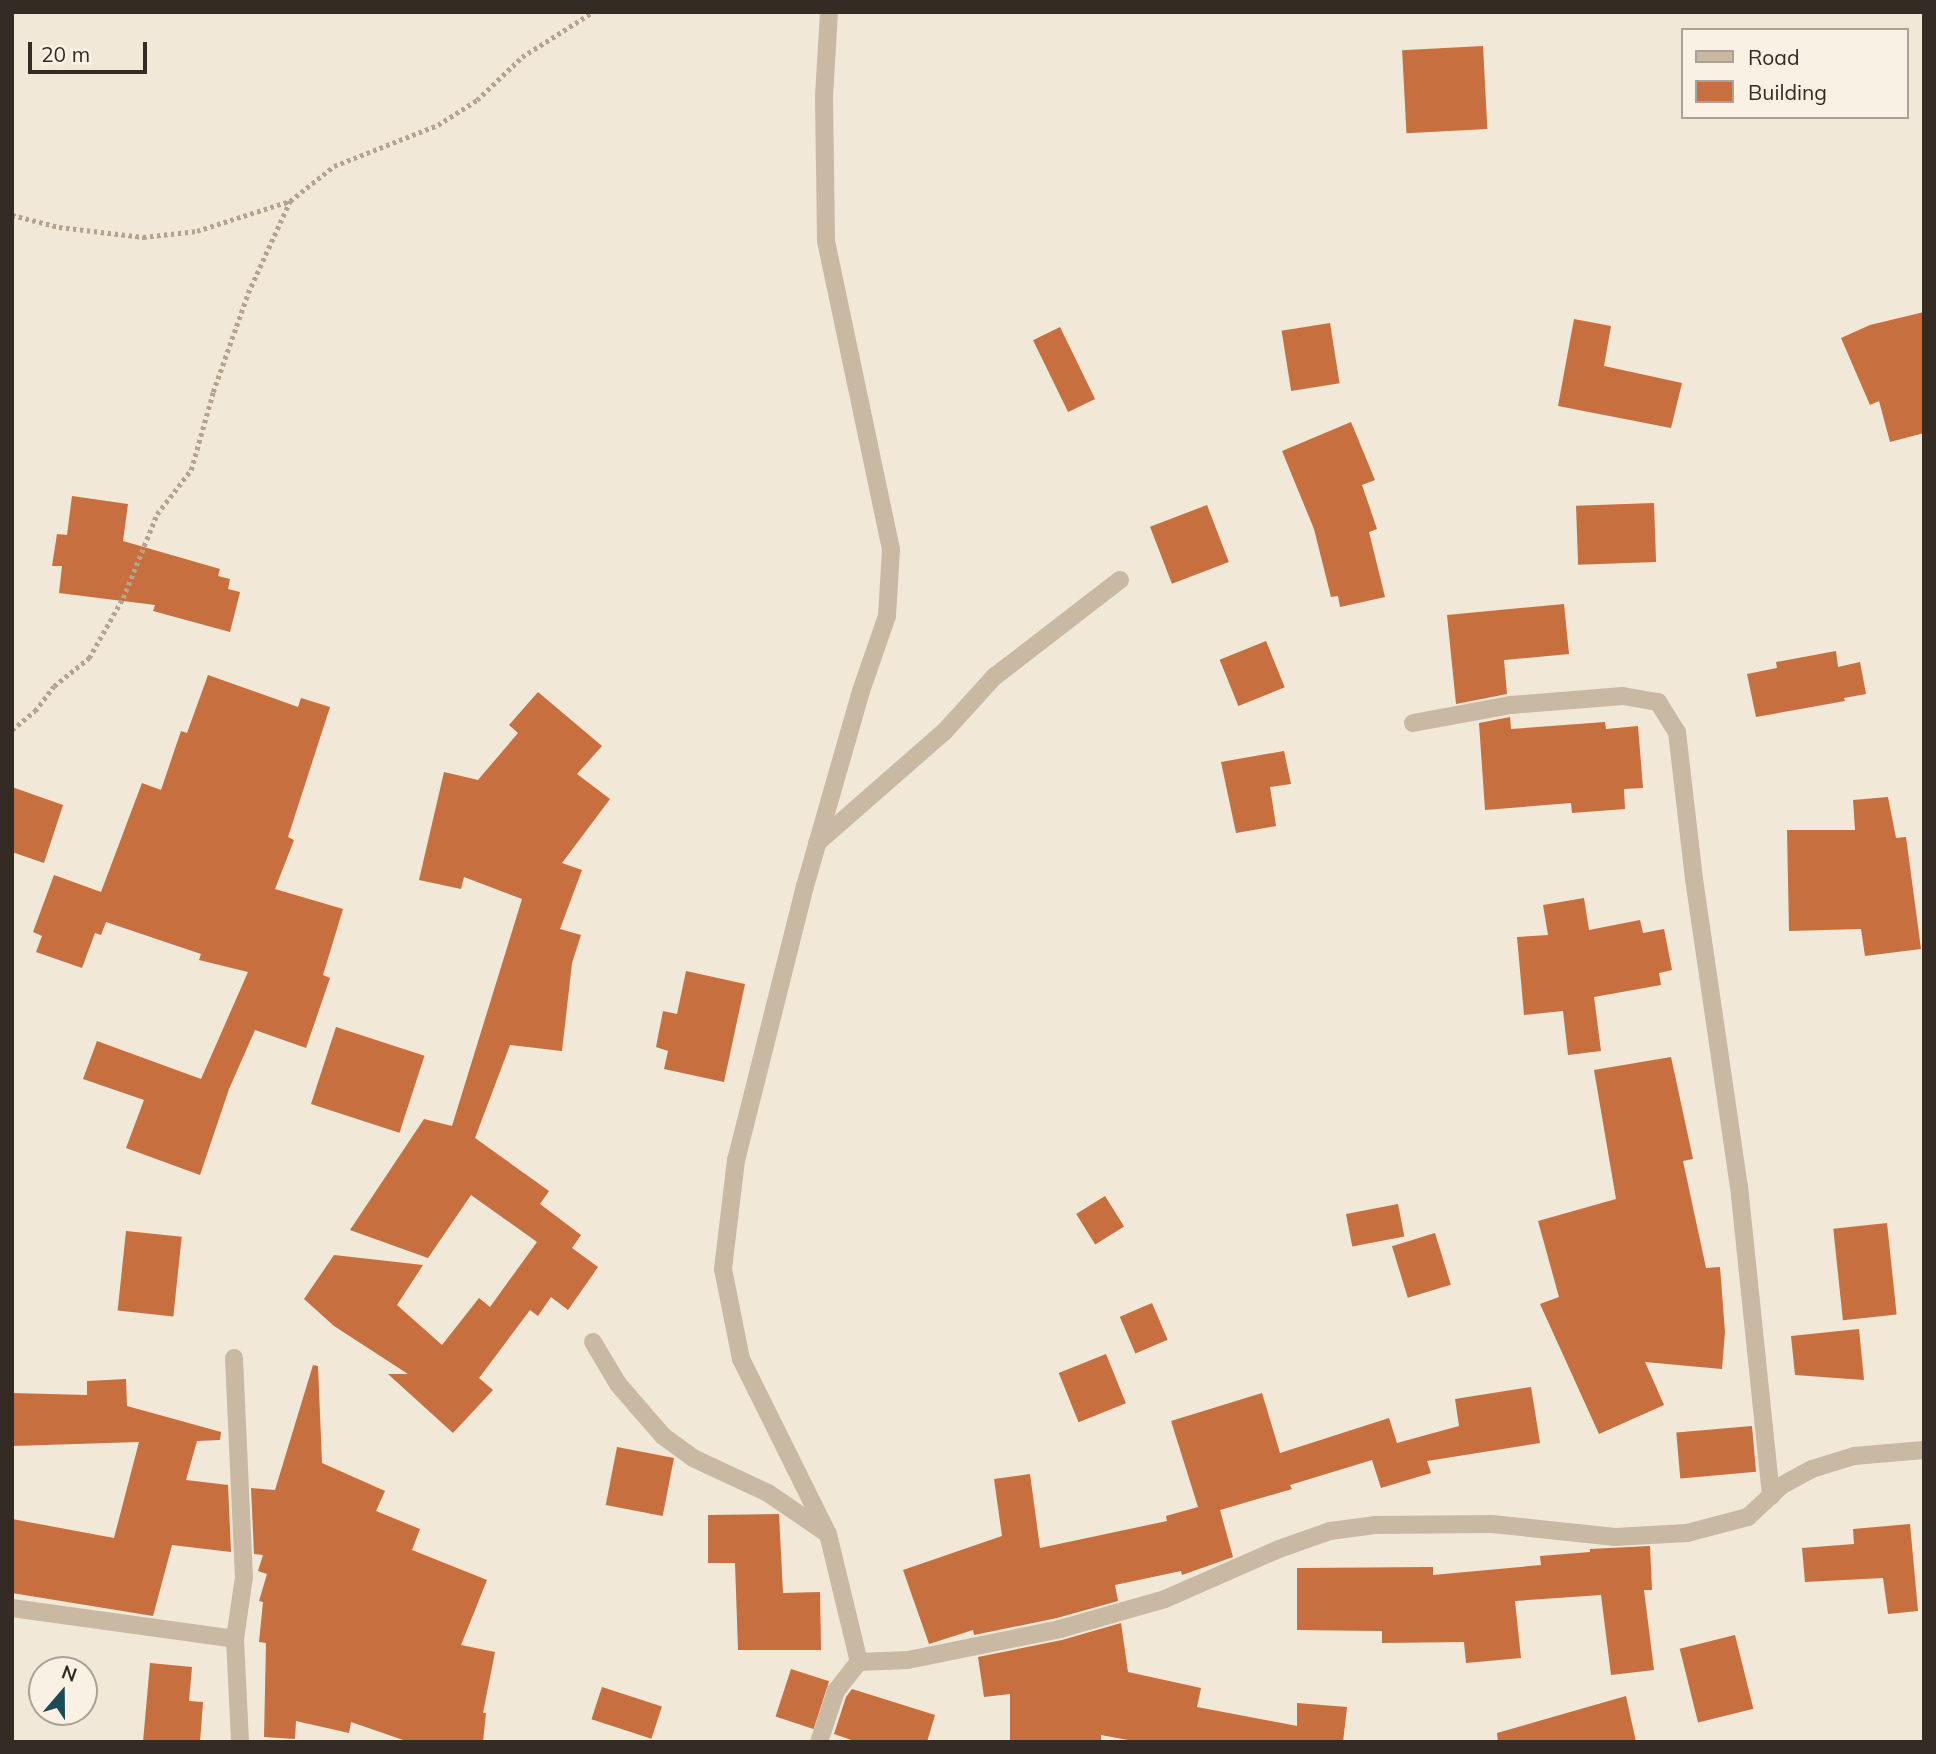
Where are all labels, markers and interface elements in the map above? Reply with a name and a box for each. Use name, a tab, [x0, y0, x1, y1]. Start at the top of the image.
scale bar	[32, 28, 150, 72]
legend	[1680, 28, 1908, 119]
text: 20 m	[41, 41, 90, 67]
text: Road	[1748, 44, 1799, 70]
text: Building	[1748, 79, 1827, 105]
north arrow	[28, 1656, 98, 1726]
text: N	[59, 1659, 80, 1687]

